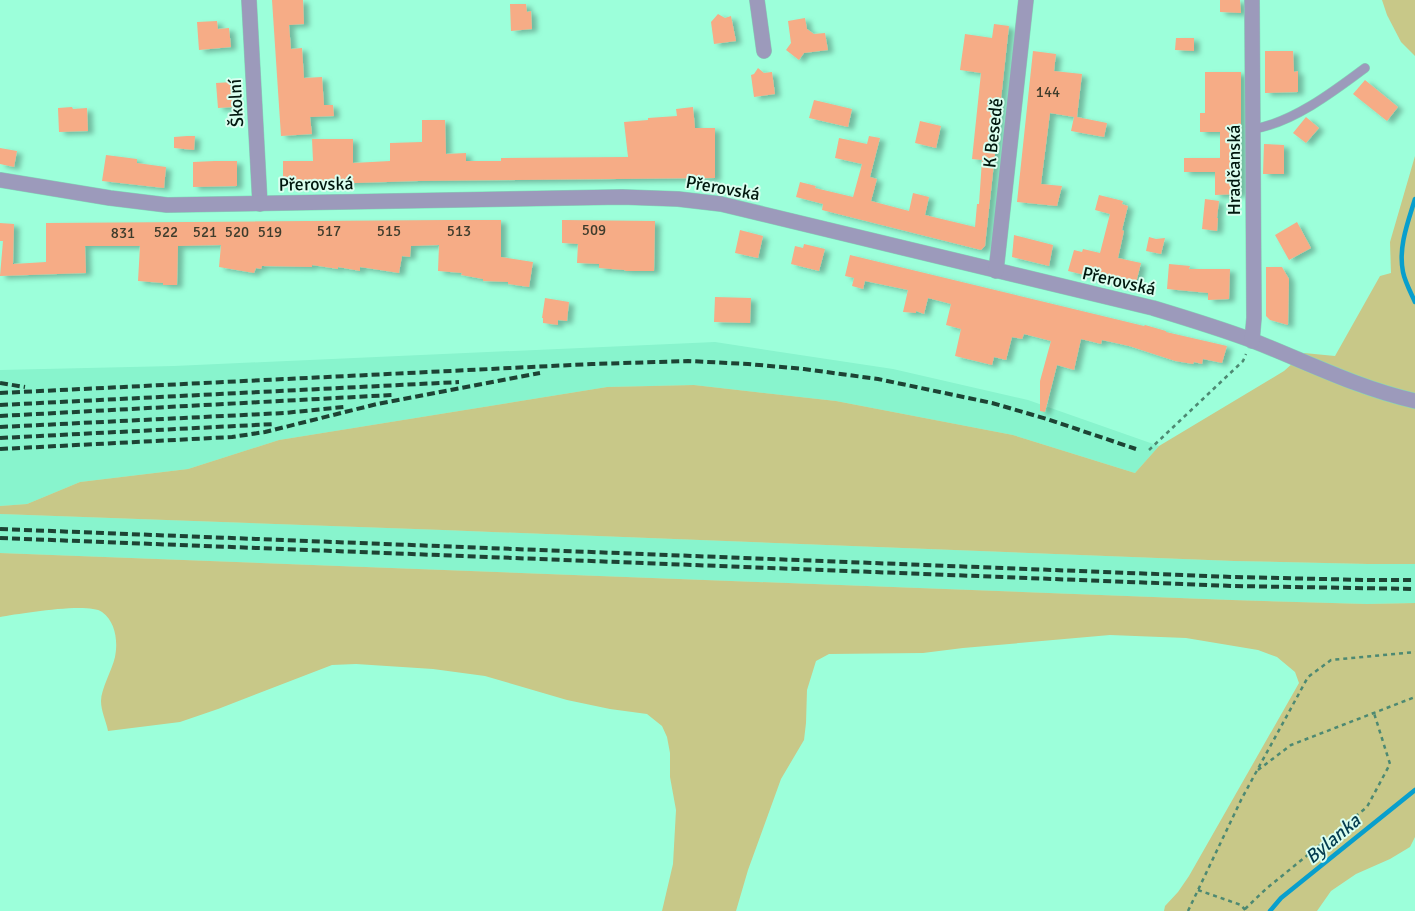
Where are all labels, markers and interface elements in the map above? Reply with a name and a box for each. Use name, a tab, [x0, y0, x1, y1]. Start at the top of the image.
street label: Školní	[224, 78, 248, 128]
house number: 144	[1036, 83, 1060, 101]
street label: K Besedě	[978, 97, 1008, 169]
street label: Hradčanská	[1223, 125, 1245, 215]
street label: Přerovská	[684, 171, 762, 205]
street label: Přerovská	[278, 172, 354, 196]
house number: 509	[582, 221, 606, 239]
house number: 517	[317, 222, 341, 240]
house number: 515	[377, 222, 401, 240]
house number: 513	[447, 222, 471, 240]
house number: 522	[154, 223, 178, 241]
house number: 521	[193, 223, 217, 241]
house number: 520	[225, 223, 249, 241]
house number: 519	[258, 223, 282, 241]
house number: 831	[111, 224, 135, 242]
street label: Přerovská	[1080, 262, 1158, 300]
water label: Bylanka	[1300, 808, 1367, 869]

